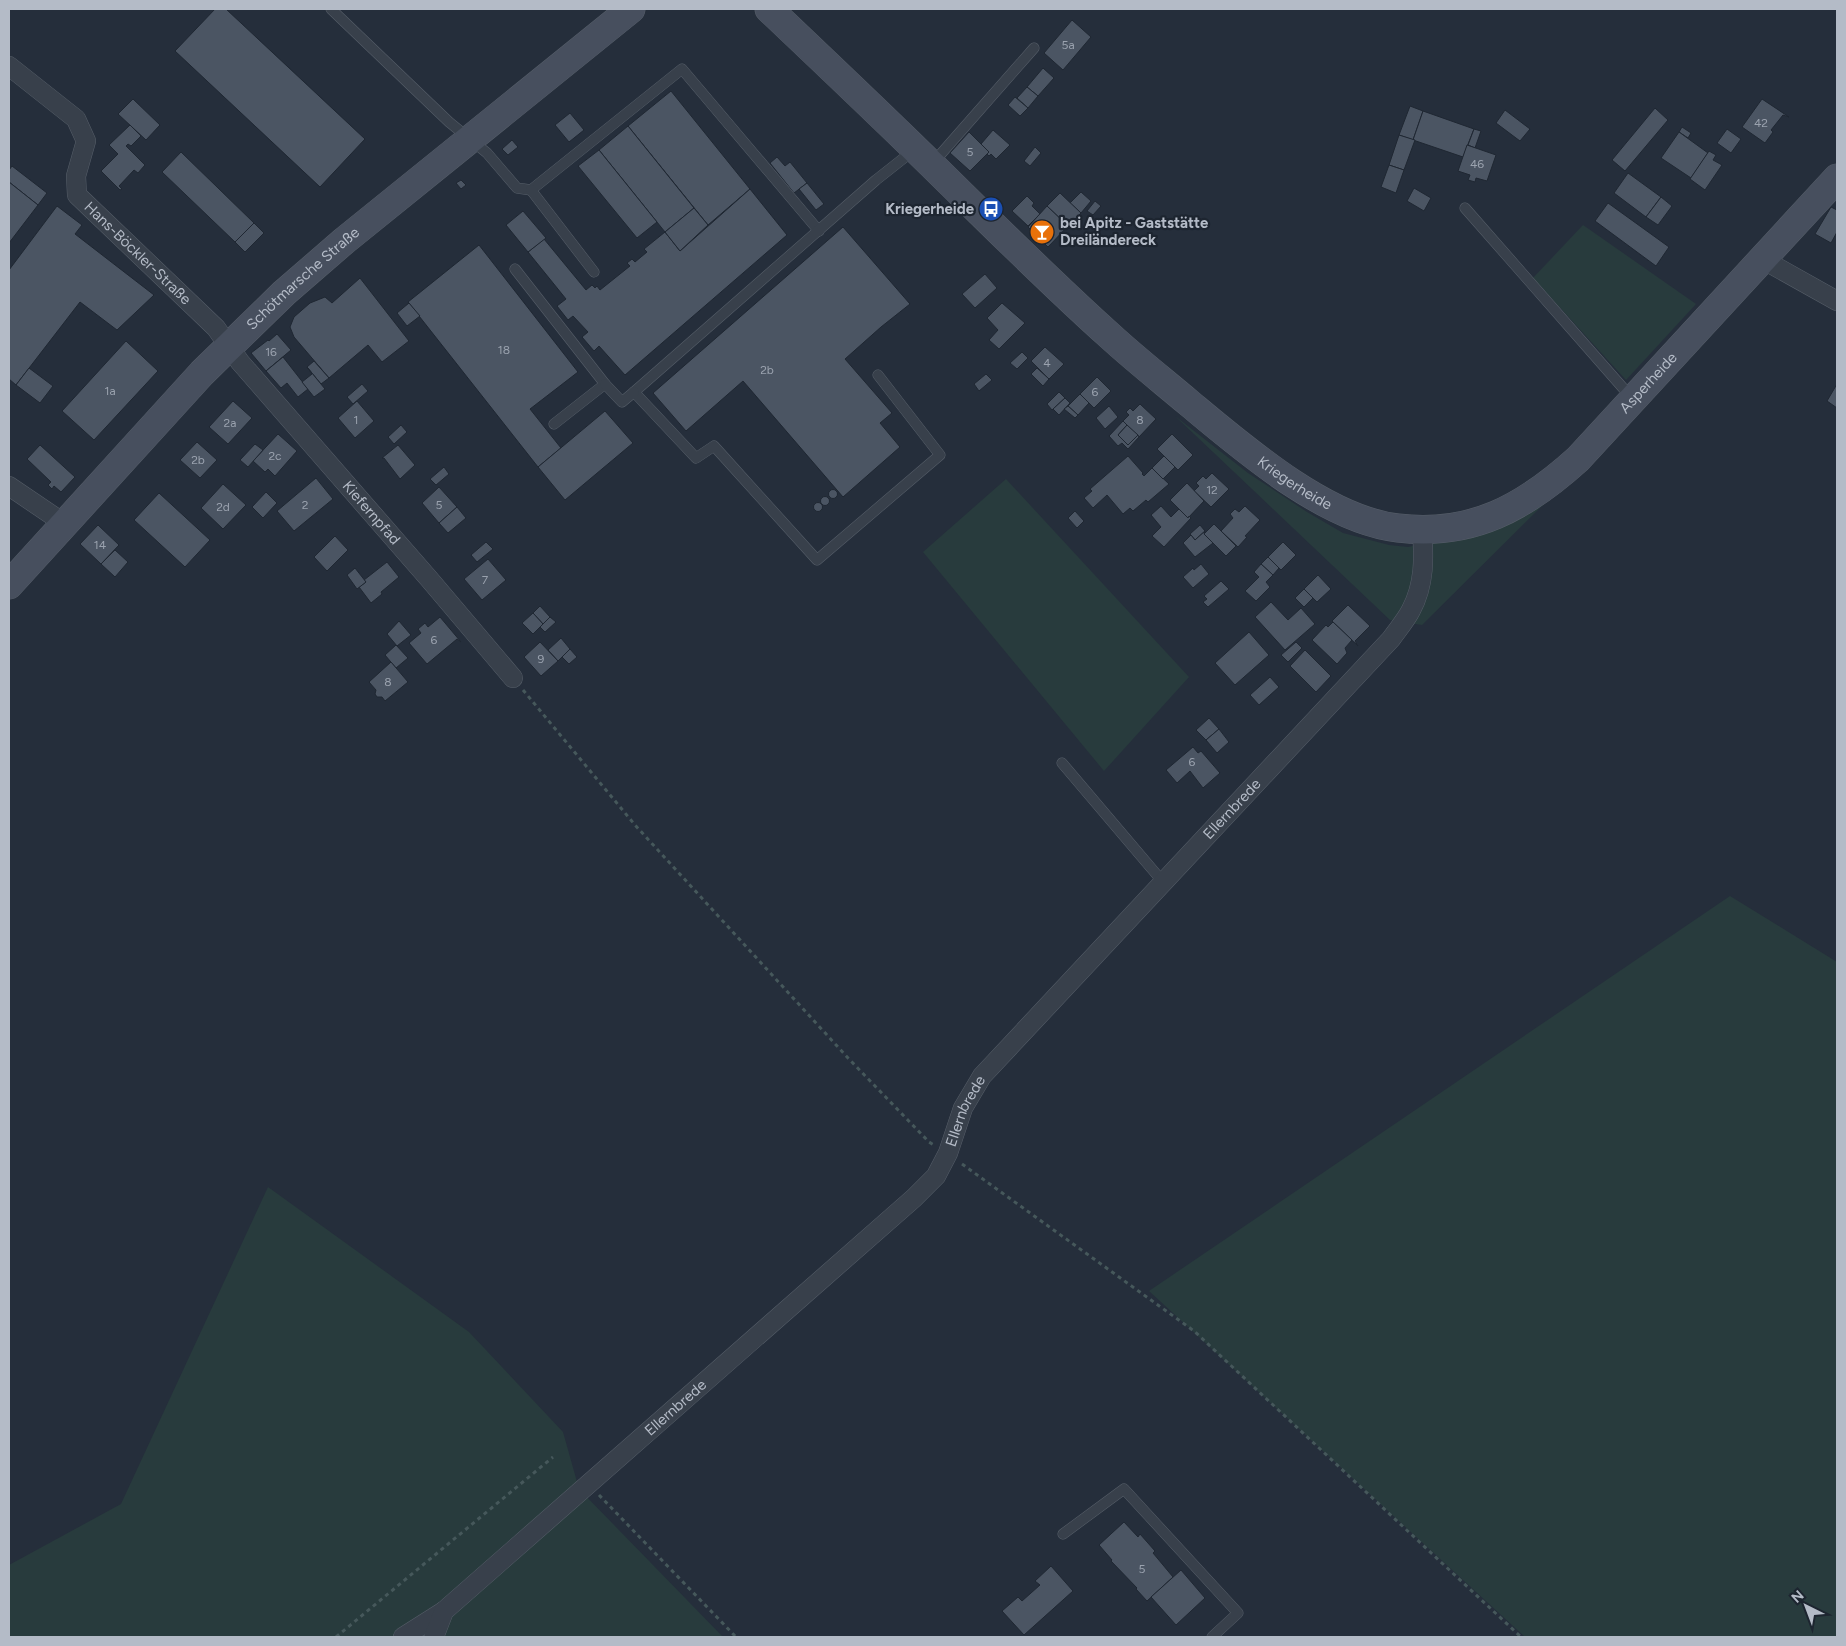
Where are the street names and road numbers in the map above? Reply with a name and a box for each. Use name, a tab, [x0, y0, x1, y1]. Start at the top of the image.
street label: Hans-Böckler-Straße	[81, 198, 195, 308]
street label: Schötmarsche Straße	[243, 223, 363, 334]
street label: Asperheide	[1616, 349, 1681, 417]
street label: Kriegerheide	[1254, 453, 1335, 514]
street label: Kiefernpfad	[339, 477, 404, 548]
street label: Ellernbrede	[1199, 775, 1265, 843]
street label: Ellernbrede	[942, 1072, 989, 1149]
street label: Ellernbrede	[641, 1376, 710, 1440]

